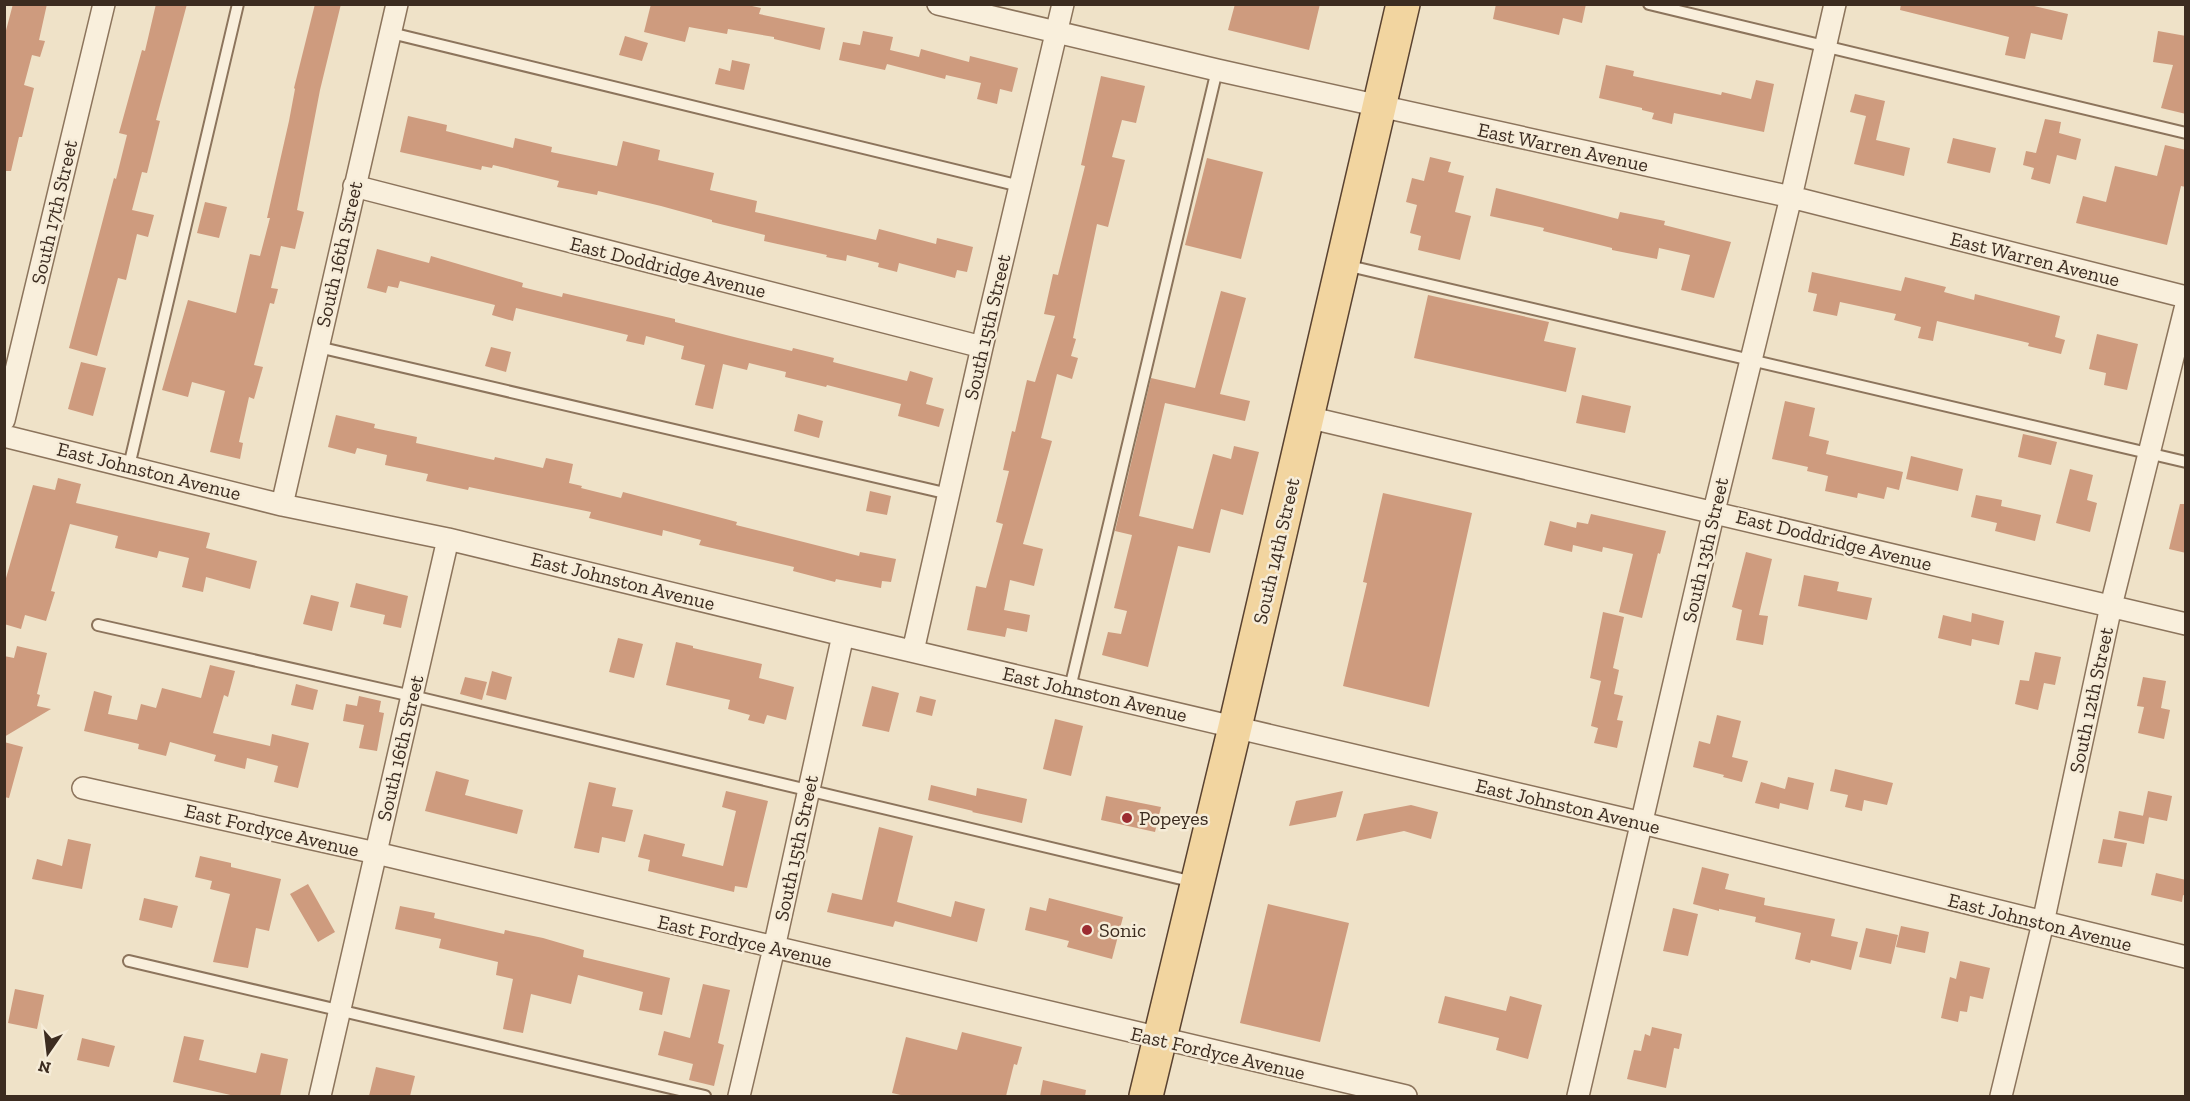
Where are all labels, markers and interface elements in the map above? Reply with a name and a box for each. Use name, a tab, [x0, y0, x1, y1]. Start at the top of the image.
street label: East Warren Avenue	[1475, 117, 1651, 177]
street label: South 17th Street	[26, 137, 82, 287]
street label: South 16th Street	[311, 178, 368, 329]
street label: East Warren Avenue	[1948, 226, 2122, 292]
street label: East Doddridge Avenue	[568, 231, 768, 303]
street label: South 15th Street	[959, 251, 1016, 402]
street label: East Johnston Avenue	[55, 437, 243, 505]
street label: South 14th Street	[1248, 475, 1305, 626]
street label: South 13th Street	[1677, 475, 1733, 625]
street label: East Doddridge Avenue	[1734, 504, 1934, 576]
street label: East Johnston Avenue	[529, 547, 717, 615]
street label: South 12th Street	[2064, 624, 2118, 775]
street label: East Johnston Avenue	[1000, 661, 1190, 727]
street label: South 16th Street	[372, 672, 429, 823]
street label: South 15th Street	[769, 772, 823, 923]
street label: East Johnston Avenue	[1473, 773, 1663, 839]
street label: East Fordyce Avenue	[182, 798, 362, 862]
place label: Popeyes	[1139, 806, 1208, 830]
marker: Popeyes	[1120, 811, 1134, 825]
street label: East Johnston Avenue	[1946, 888, 2134, 956]
street label: East Fordyce Avenue	[655, 909, 835, 973]
place label: Sonic	[1099, 918, 1146, 942]
marker: Sonic	[1080, 923, 1094, 937]
street label: East Fordyce Avenue	[1128, 1021, 1308, 1085]
north arrow	[18, 1023, 78, 1083]
text: N	[36, 1056, 53, 1078]

